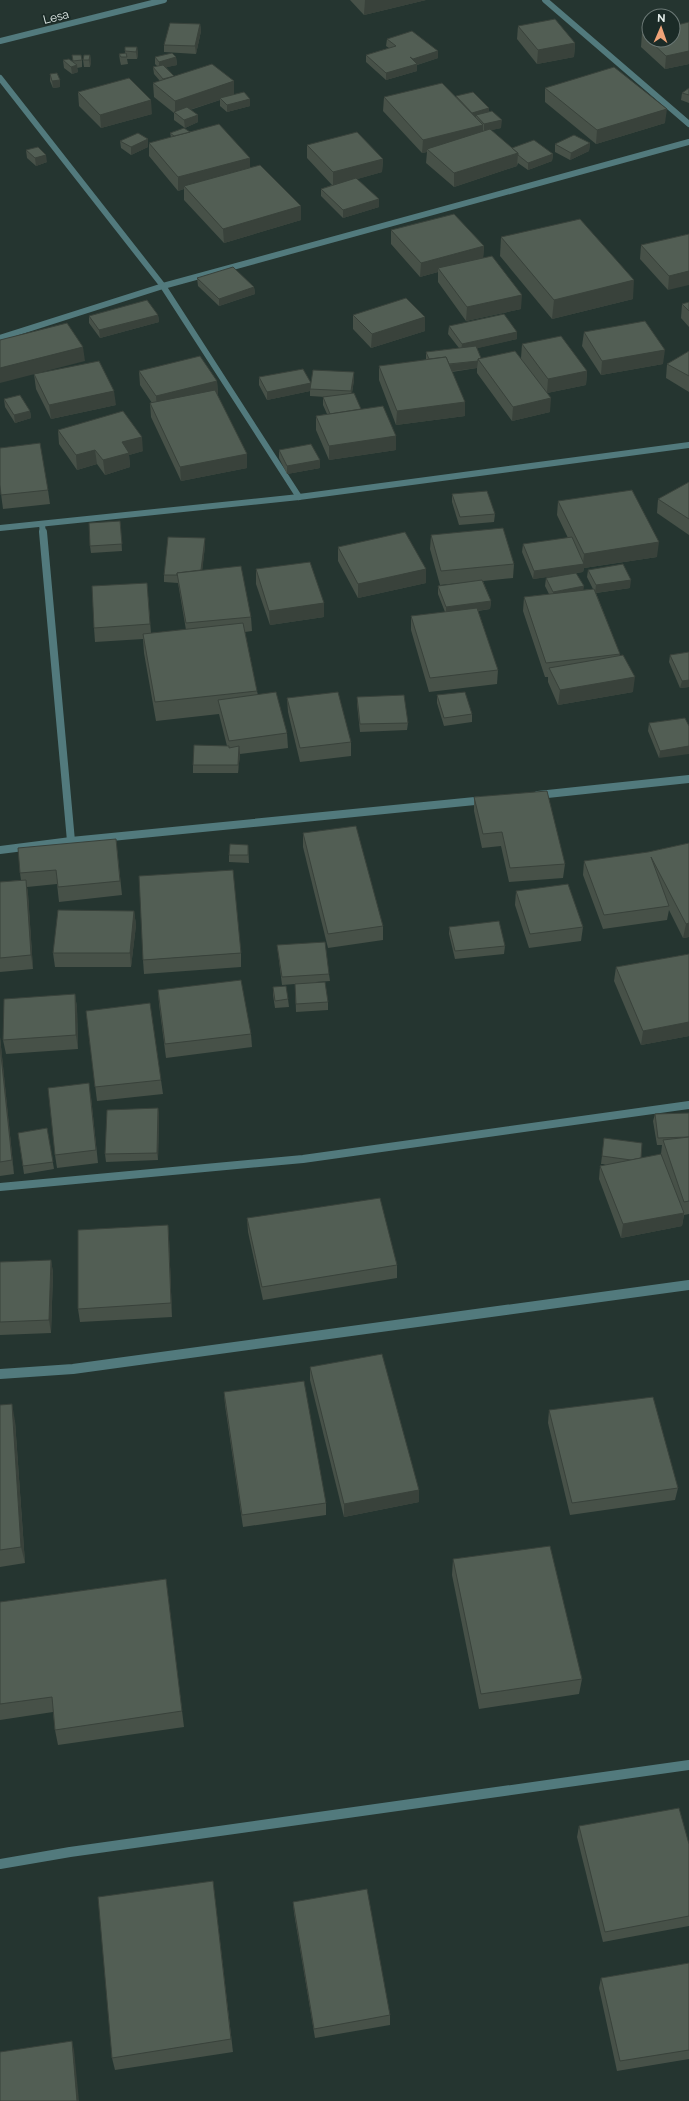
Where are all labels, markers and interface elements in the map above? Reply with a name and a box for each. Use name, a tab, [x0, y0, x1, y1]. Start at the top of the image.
street label: Lesa	[42, 7, 70, 27]
north arrow	[641, 8, 681, 48]
text: N	[657, 12, 666, 25]

